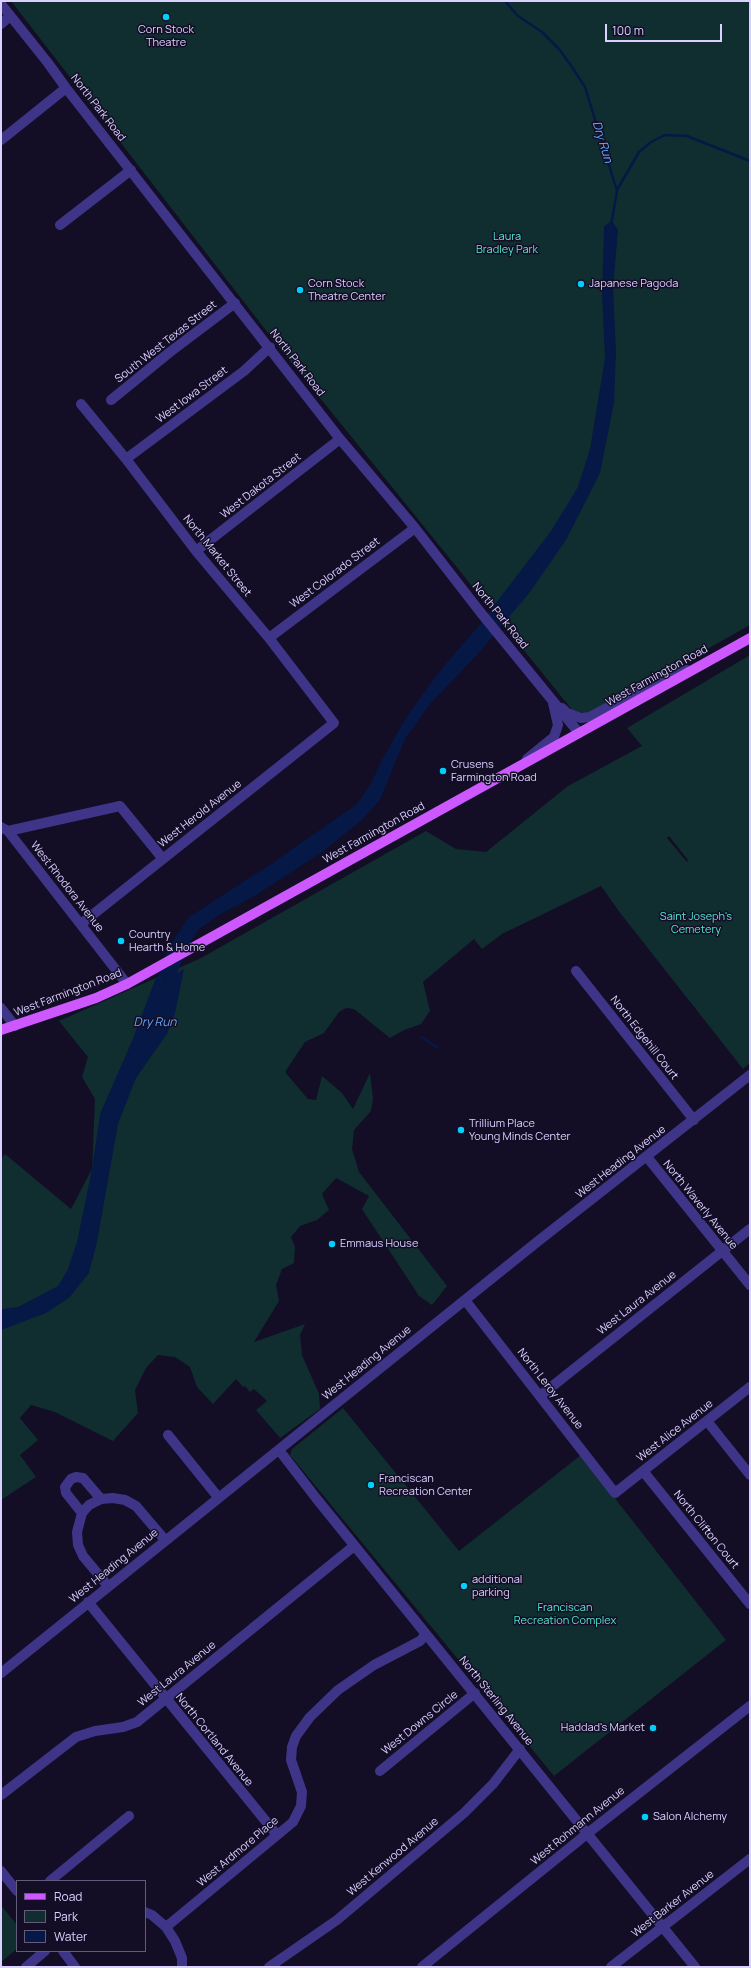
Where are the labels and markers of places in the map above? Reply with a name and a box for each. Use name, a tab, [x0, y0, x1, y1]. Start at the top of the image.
marker: Corn Stock Theatre	[161, 12, 171, 22]
place label: Corn Stock Theatre	[138, 23, 194, 49]
place label: Corn Stock Theatre Center	[308, 277, 386, 303]
place label: Japanese Pagoda	[589, 277, 678, 291]
marker: Japanese Pagoda	[576, 279, 586, 289]
marker: Corn Stock Theatre Center	[295, 285, 305, 295]
place label: Crusens Farmington Road	[451, 758, 537, 784]
marker: Crusens Farmington Road	[438, 766, 448, 776]
place label: Country Hearth & Home	[129, 928, 205, 954]
marker: Country Hearth & Home	[116, 936, 126, 946]
place label: Trillium Place Young Minds Center	[469, 1117, 571, 1143]
marker: Trillium Place Young Minds Center	[456, 1125, 466, 1135]
place label: Emmaus House	[340, 1237, 418, 1251]
marker: Emmaus House	[327, 1239, 337, 1249]
place label: Franciscan Recreation Center	[379, 1472, 472, 1498]
marker: Franciscan Recreation Center	[366, 1480, 376, 1490]
place label: additional parking	[472, 1573, 522, 1599]
marker: additional parking	[459, 1581, 469, 1591]
place label: Haddad's Market	[561, 1721, 645, 1735]
marker: Haddad's Market	[648, 1723, 658, 1733]
place label: Salon Alchemy	[653, 1810, 727, 1824]
marker: Salon Alchemy	[640, 1812, 650, 1822]

